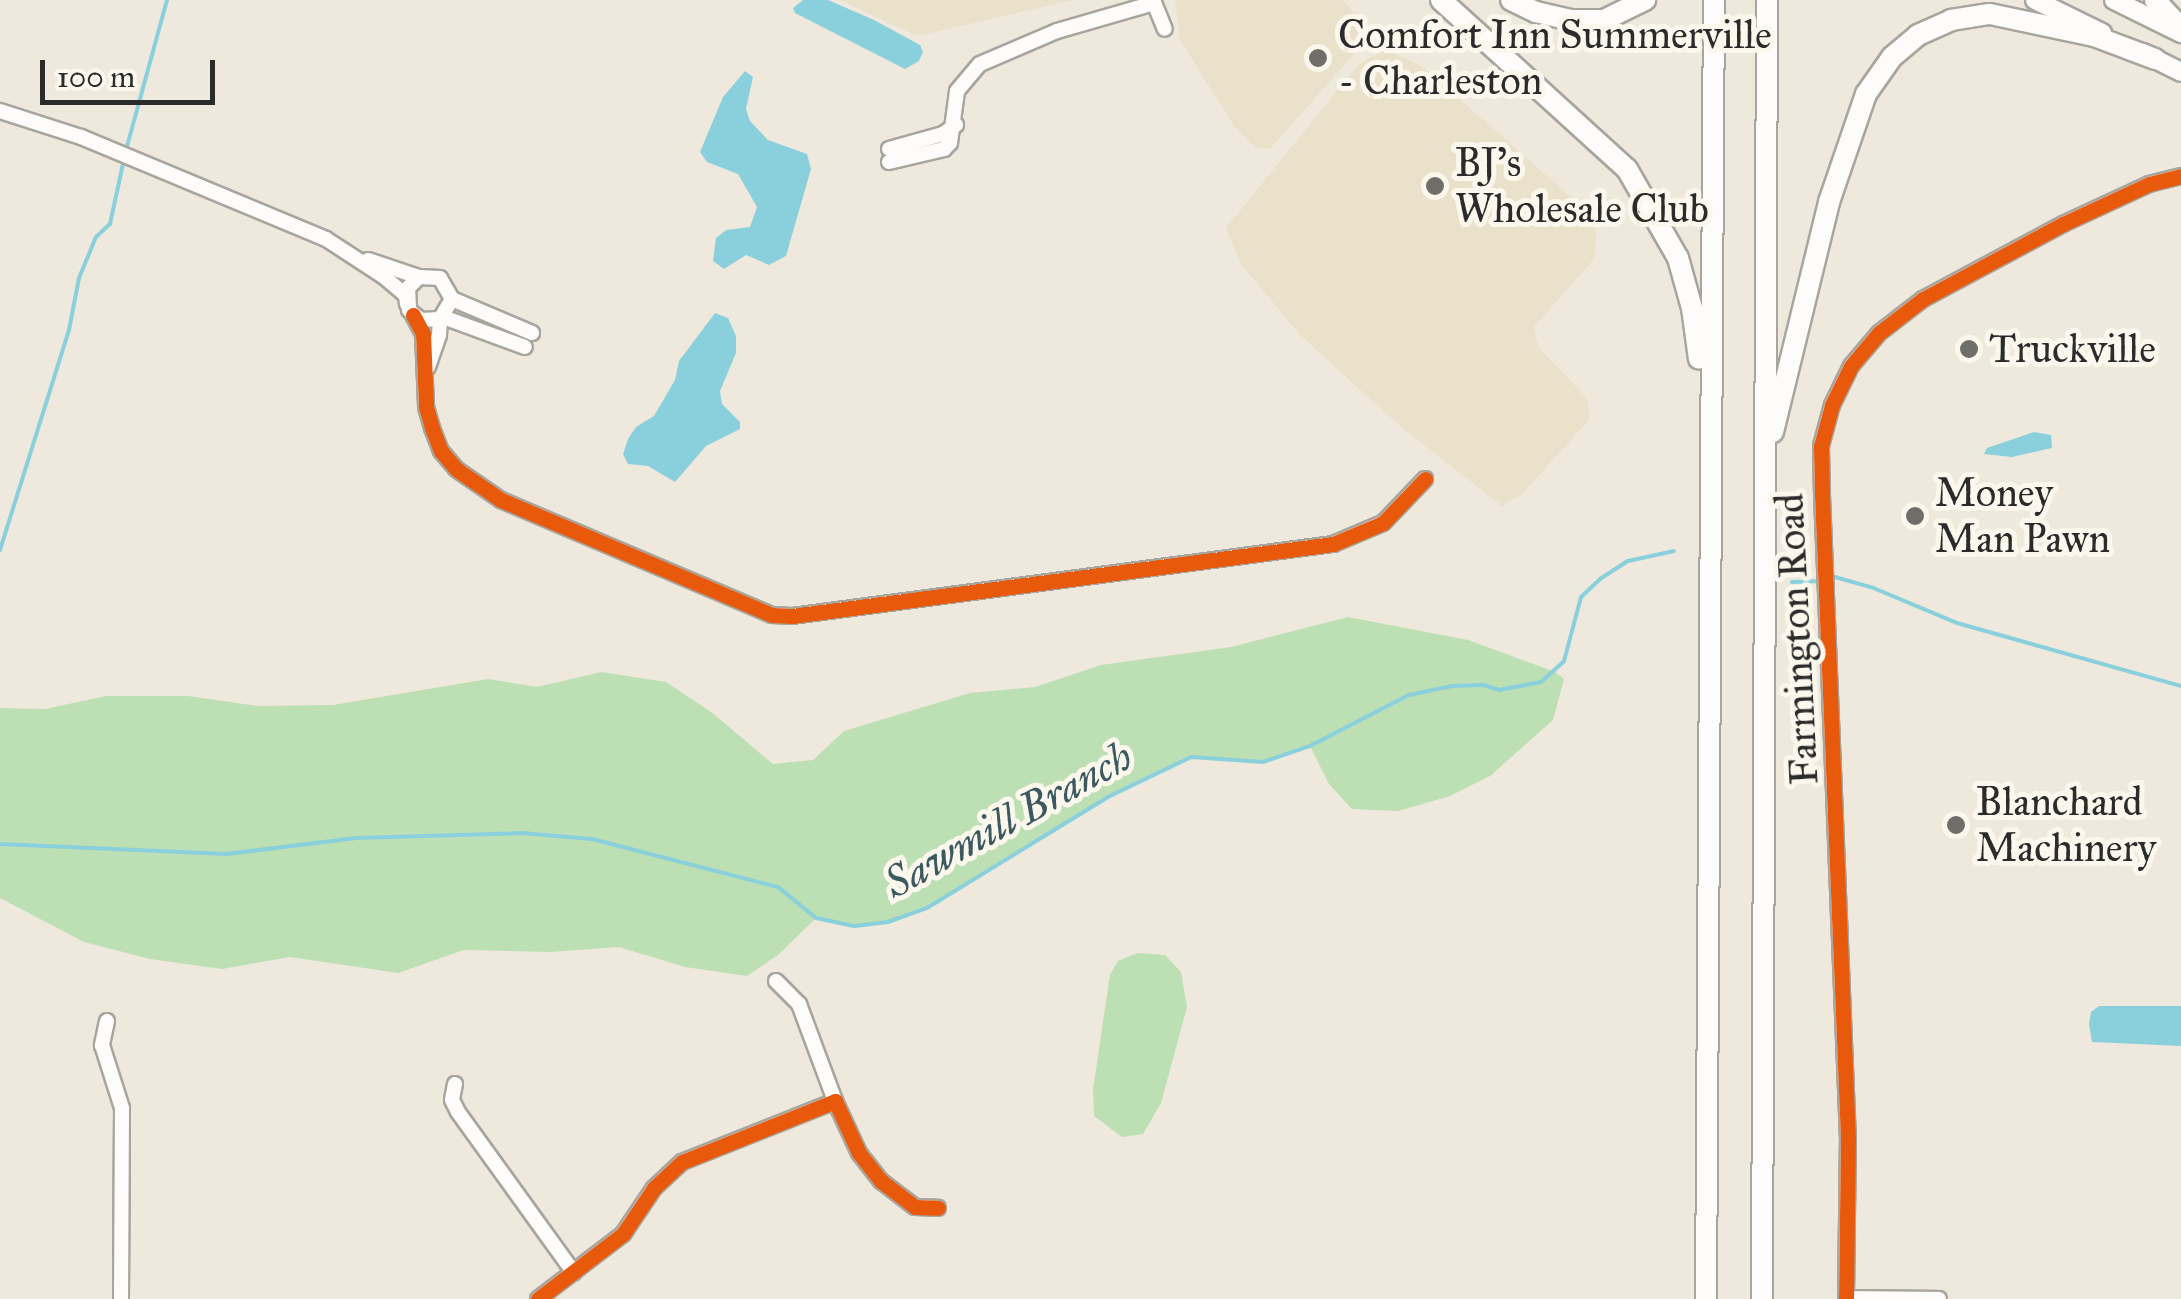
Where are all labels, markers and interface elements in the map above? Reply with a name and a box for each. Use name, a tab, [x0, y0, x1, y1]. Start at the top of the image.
place label: Comfort Inn Summerville - Charleston	[1338, 11, 1772, 105]
scale bar	[45, 40, 220, 102]
marker: Comfort Inn Summerville - Charleston	[1307, 47, 1329, 69]
text: 100 m	[57, 59, 135, 95]
place label: BJ's Wholesale Club	[1455, 139, 1709, 233]
marker: BJ's Wholesale Club	[1424, 175, 1446, 197]
place label: Truckville	[1989, 325, 2156, 373]
marker: Truckville	[1958, 338, 1980, 360]
place label: Money Man Pawn	[1935, 469, 2110, 563]
street label: Farmington Road	[1765, 492, 1829, 786]
marker: Money Man Pawn	[1904, 505, 1926, 527]
water label: Sawmill Branch	[875, 731, 1141, 909]
place label: Blanchard Machinery	[1976, 778, 2156, 872]
marker: Blanchard Machinery	[1945, 814, 1967, 836]

